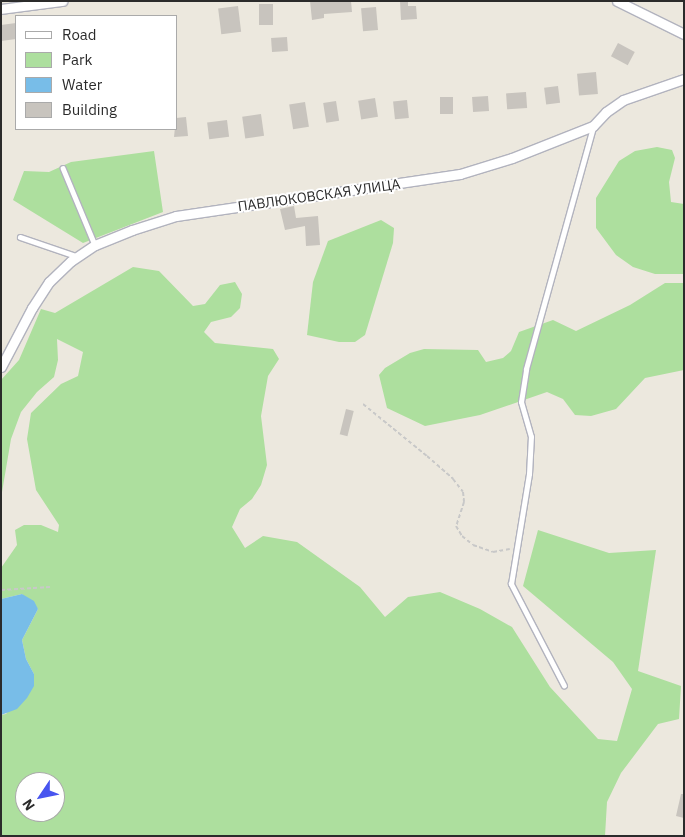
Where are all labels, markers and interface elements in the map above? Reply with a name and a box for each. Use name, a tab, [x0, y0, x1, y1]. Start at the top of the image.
legend	[15, 15, 178, 130]
text: Road	[62, 25, 97, 44]
text: Park	[62, 50, 92, 69]
text: Water	[62, 75, 102, 94]
text: Building	[62, 100, 117, 119]
street label: ПАВЛЮКОВСКАЯ УЛИЦА	[237, 175, 401, 215]
north arrow	[15, 772, 65, 822]
text: N	[18, 796, 39, 814]

